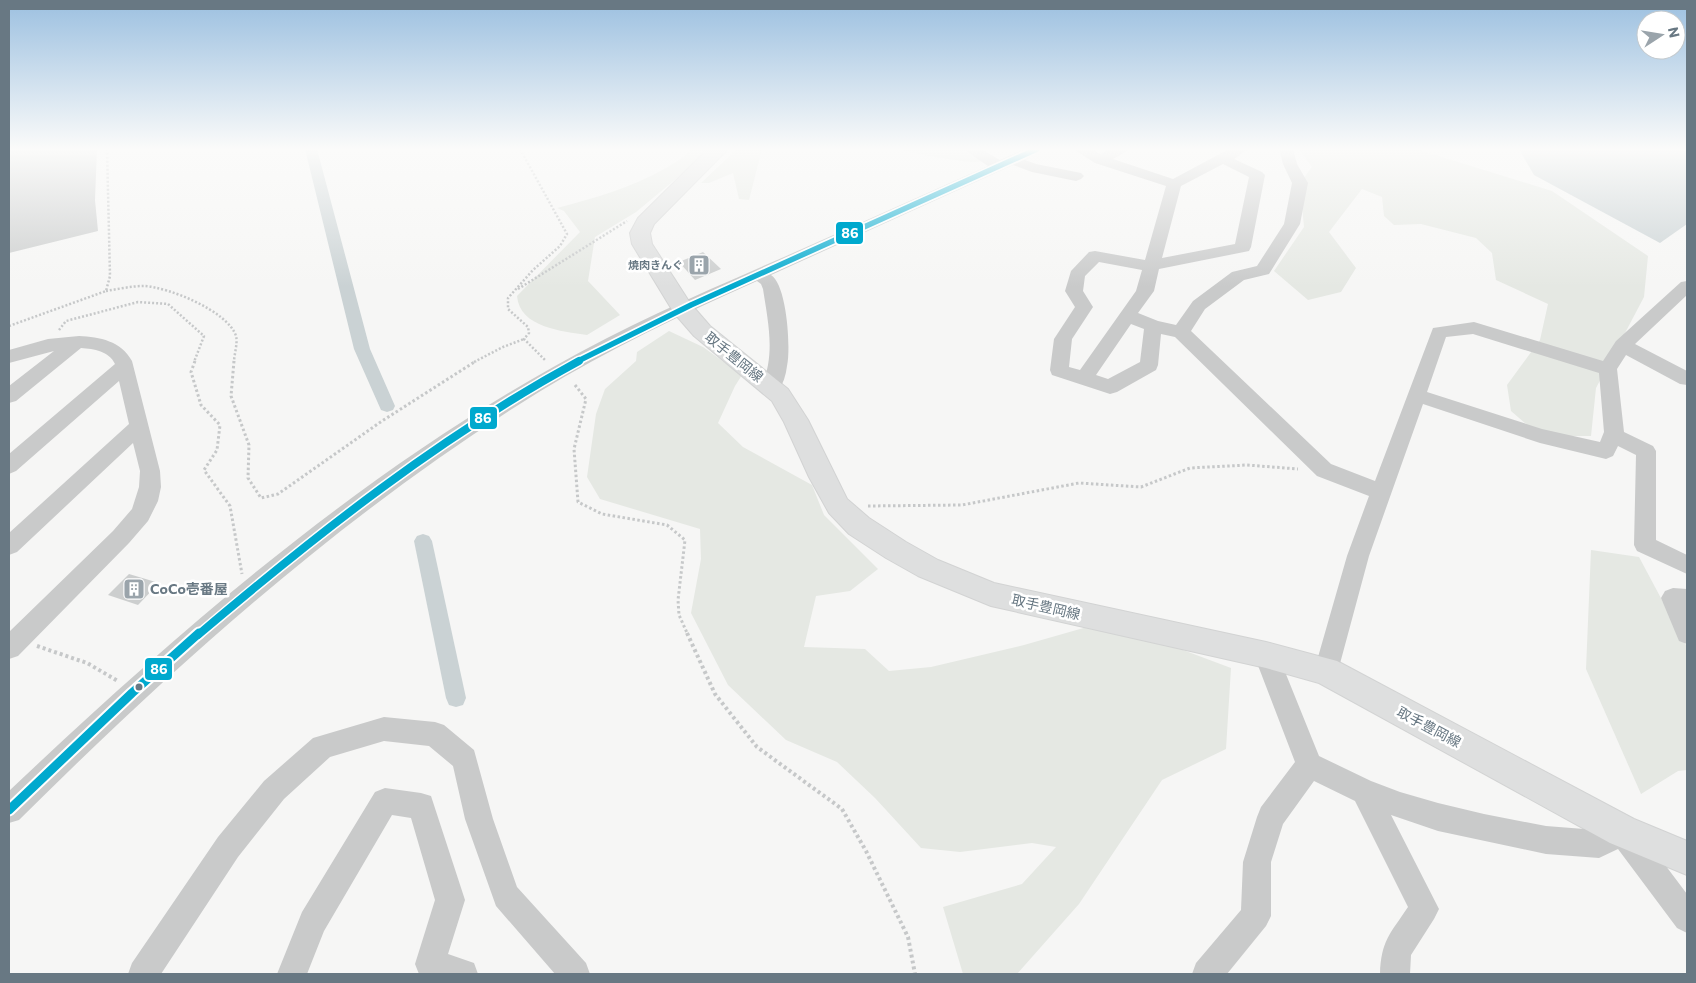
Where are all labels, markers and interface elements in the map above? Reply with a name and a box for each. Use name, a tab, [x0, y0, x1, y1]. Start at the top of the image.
north arrow	[1636, 10, 1686, 60]
text: N	[1665, 25, 1684, 39]
line badge: 86	[835, 221, 864, 245]
text: 86	[841, 224, 859, 241]
building icon: 焼肉きんぐ	[687, 253, 711, 277]
place label: 焼肉きんぐ	[628, 258, 683, 271]
street label: 取手豊岡線	[702, 328, 767, 385]
line badge: 86	[469, 406, 498, 430]
text: 86	[474, 409, 492, 426]
building icon: CoCo壱番屋	[122, 577, 146, 601]
place label: CoCo壱番屋	[150, 580, 228, 597]
street label: 取手豊岡線	[1010, 590, 1082, 623]
line badge: 86	[144, 657, 173, 681]
text: 86	[150, 660, 168, 677]
unlabelled marker	[134, 682, 144, 692]
street label: 取手豊岡線	[1394, 703, 1464, 750]

